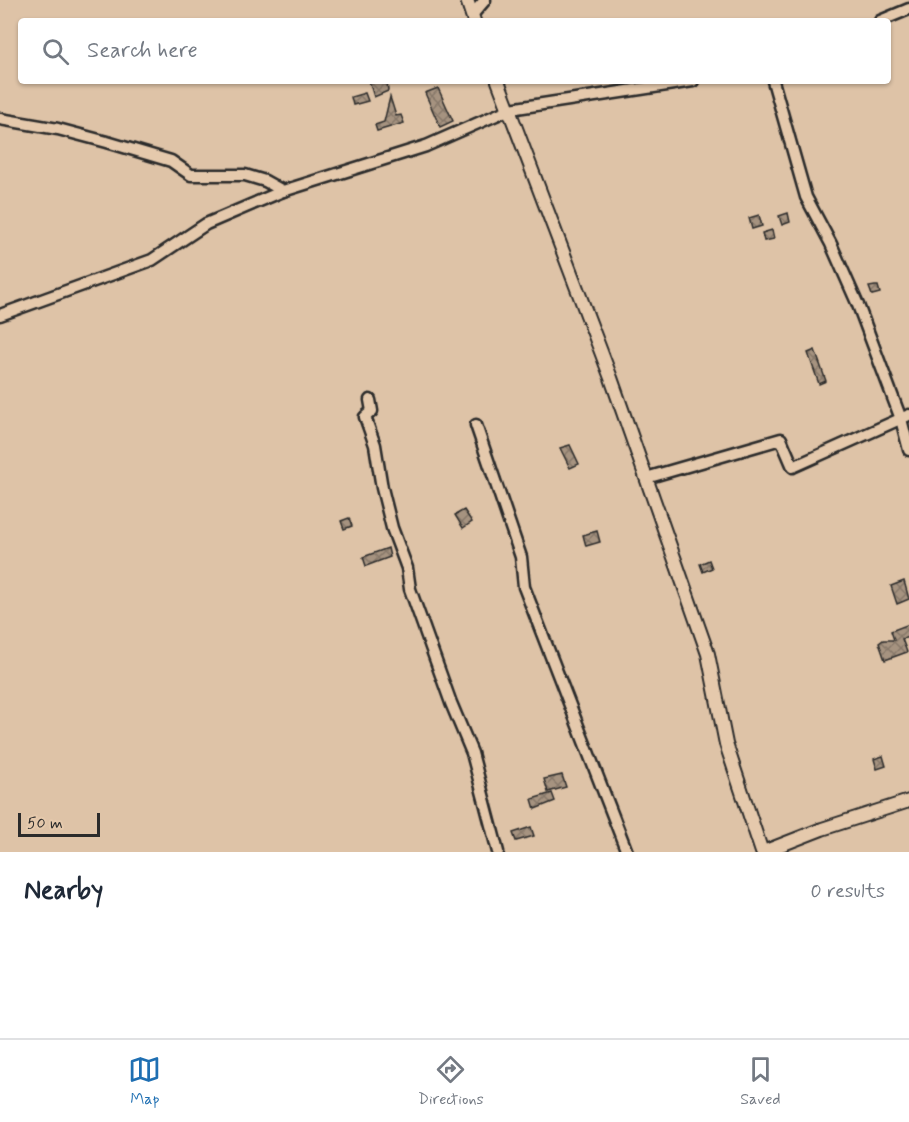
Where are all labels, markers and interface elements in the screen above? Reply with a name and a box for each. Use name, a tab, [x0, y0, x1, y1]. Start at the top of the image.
search box	[18, 18, 891, 84]
icon: search	[39, 35, 72, 68]
text: Search here	[87, 37, 198, 65]
scale bar	[18, 810, 100, 838]
text: 50 m	[27, 813, 63, 834]
text: Nearby	[24, 874, 103, 908]
text: 0 results	[811, 878, 885, 905]
tab: Map	[128, 1053, 161, 1110]
tab: Directions	[418, 1053, 484, 1110]
tab: Saved	[740, 1053, 781, 1110]

